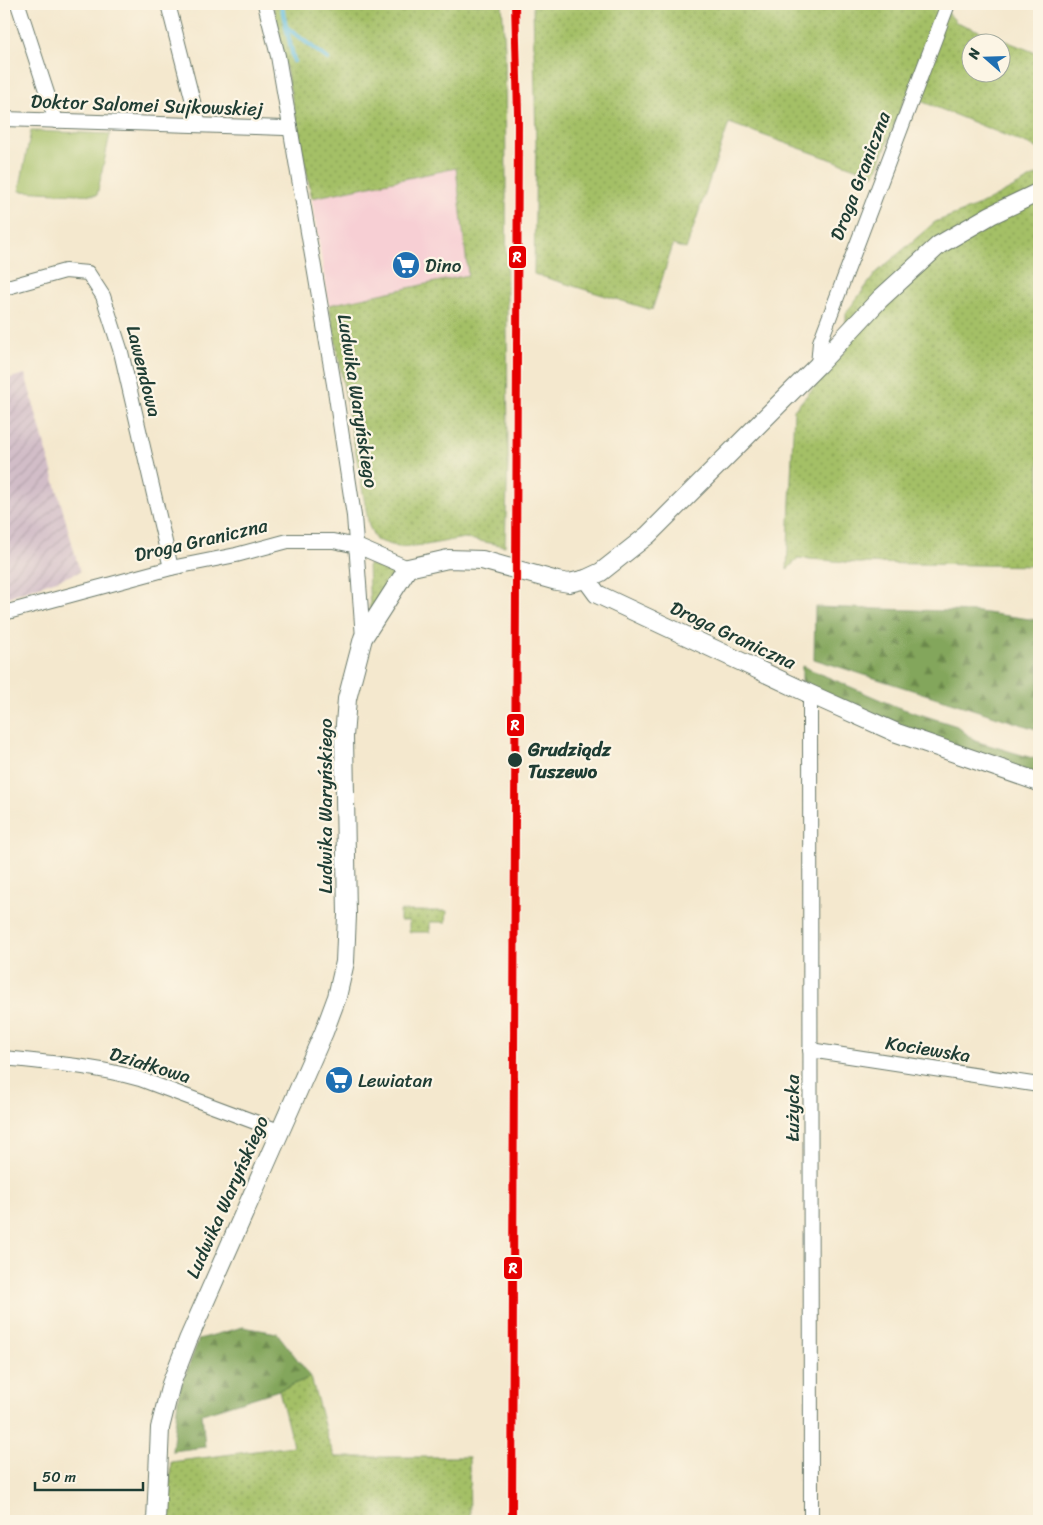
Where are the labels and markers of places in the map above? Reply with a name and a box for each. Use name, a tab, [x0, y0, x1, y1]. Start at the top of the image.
place label: Dino	[425, 249, 462, 282]
supermarket icon: Dino	[391, 250, 421, 280]
place label: Grudziądz Tuszewo	[527, 733, 612, 788]
marker: Grudziądz Tuszewo	[506, 751, 524, 769]
place label: Lewiatan	[358, 1064, 433, 1097]
supermarket icon: Lewiatan	[324, 1065, 354, 1095]

